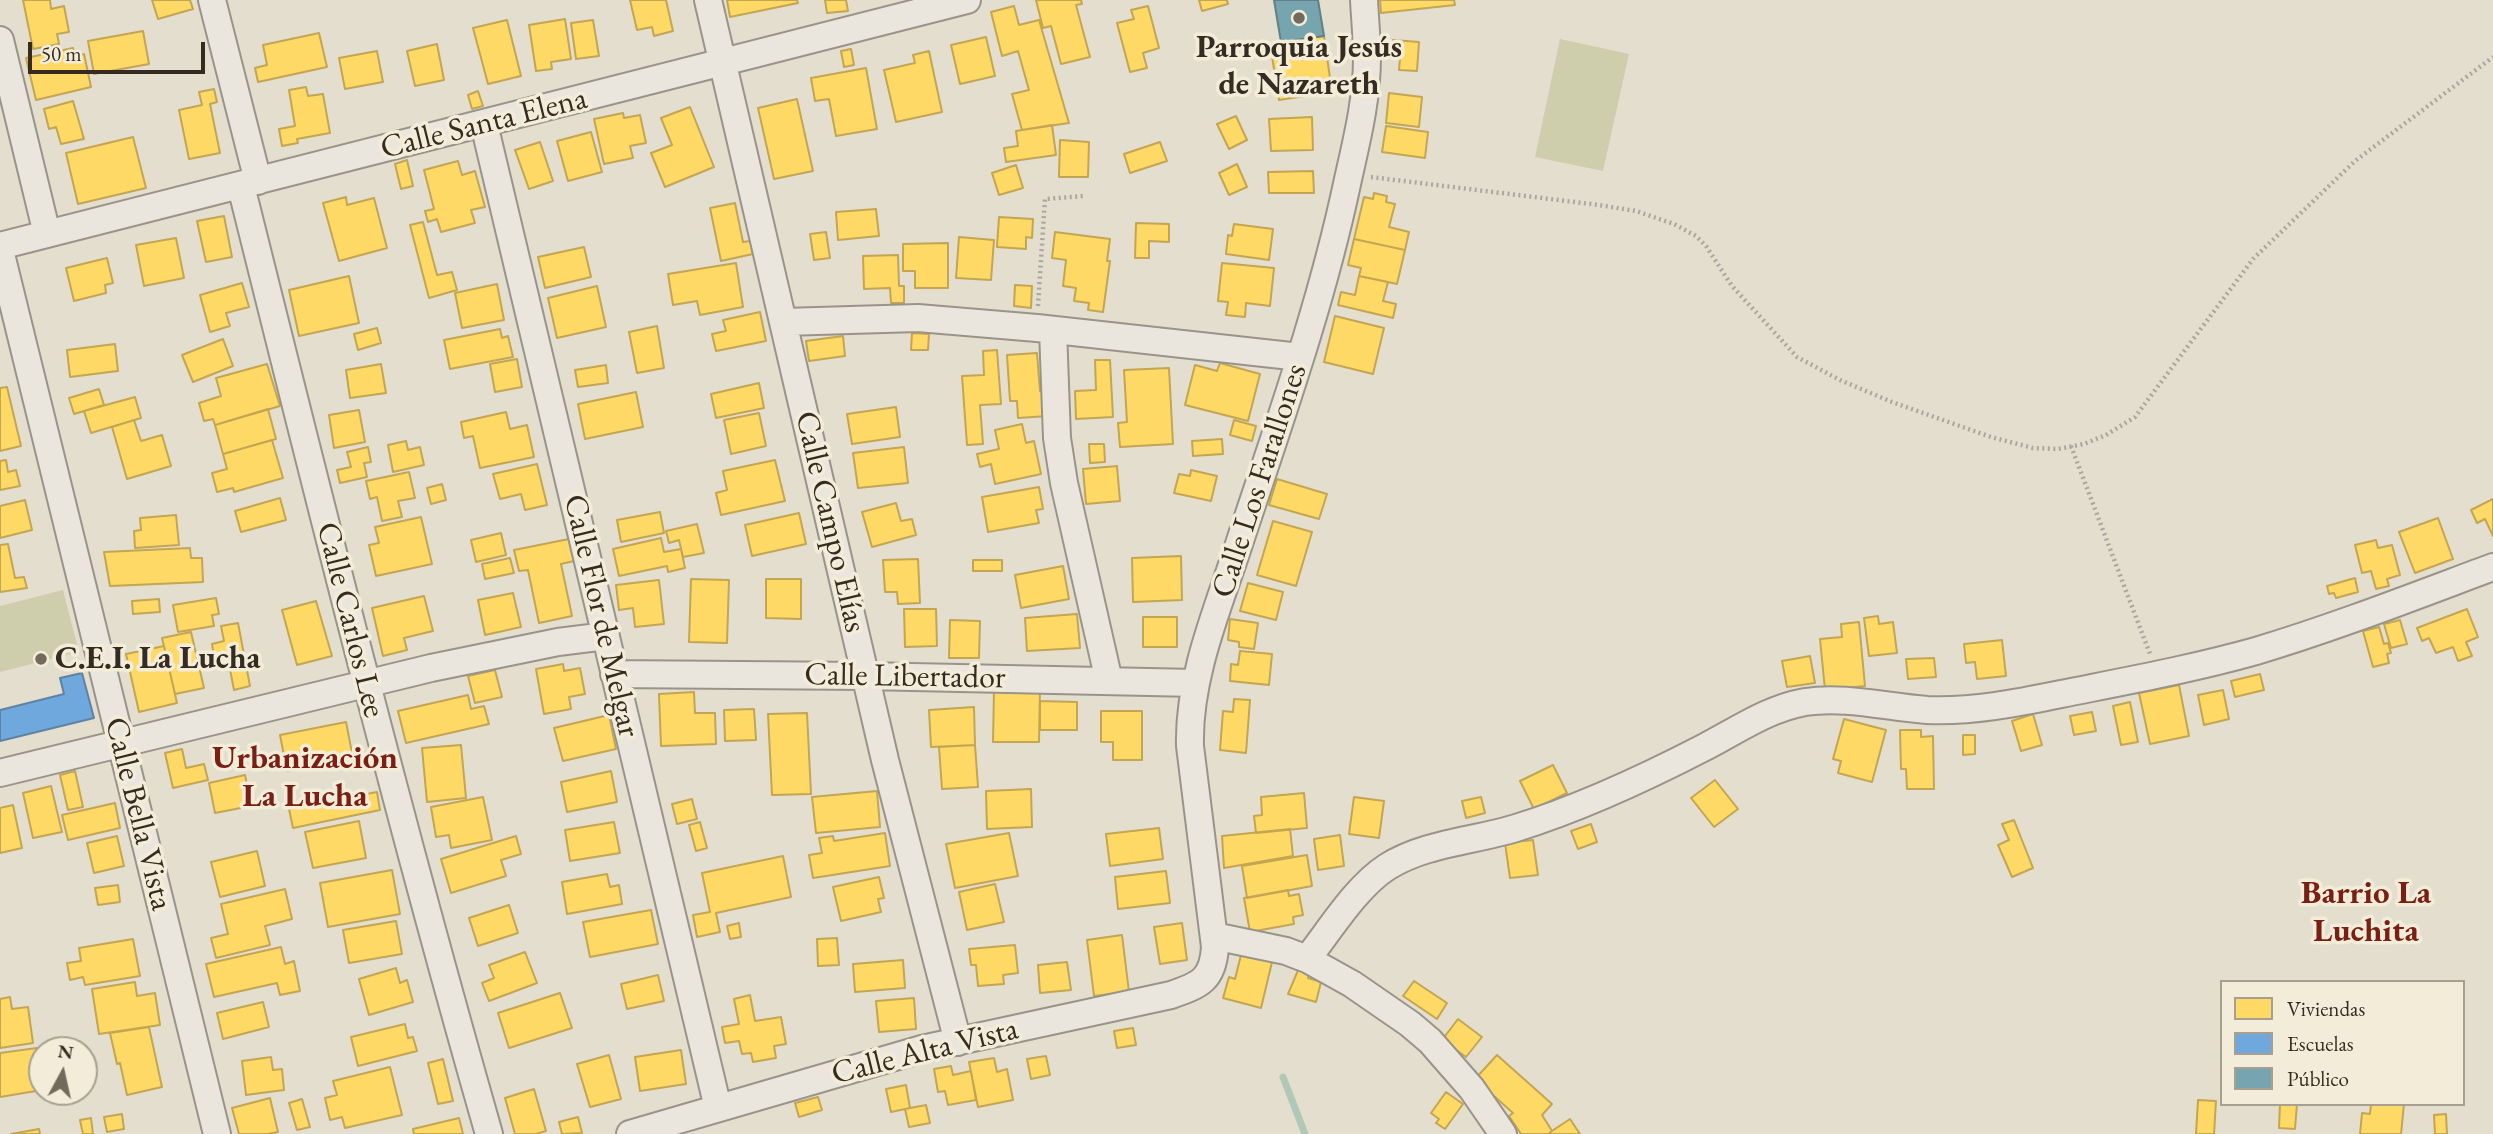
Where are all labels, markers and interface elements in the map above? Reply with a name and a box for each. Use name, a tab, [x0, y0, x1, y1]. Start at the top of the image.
marker: Parroquia Jesús de Nazareth	[1291, 10, 1307, 26]
scale bar	[32, 28, 208, 72]
place label: Parroquia Jesús de Nazareth	[1196, 29, 1402, 104]
text: 50 m	[41, 40, 82, 67]
street label: Calle Santa Elena	[377, 80, 591, 168]
street label: Calle Los Farallones	[1204, 359, 1316, 603]
street label: Calle Campo Elías	[786, 408, 874, 636]
street label: Calle Flor de Melgar	[554, 491, 648, 741]
street label: Calle Carlos Lee	[307, 519, 393, 721]
place label: C.E.I. La Lucha	[55, 640, 261, 678]
marker: C.E.I. La Lucha	[33, 651, 49, 667]
street label: Calle Libertador	[804, 656, 1006, 698]
street label: Calle Bella Vista	[95, 714, 181, 914]
district label: Urbanización La Lucha	[212, 739, 398, 817]
district label: Barrio La Luchita	[2301, 874, 2431, 952]
legend	[2220, 980, 2465, 1106]
text: Viviendas	[2287, 995, 2365, 1022]
street label: Calle Alta Vista	[828, 1010, 1022, 1094]
text: Escuelas	[2287, 1030, 2354, 1057]
north arrow	[28, 1036, 98, 1106]
text: N	[56, 1038, 75, 1065]
text: Público	[2287, 1065, 2349, 1092]

